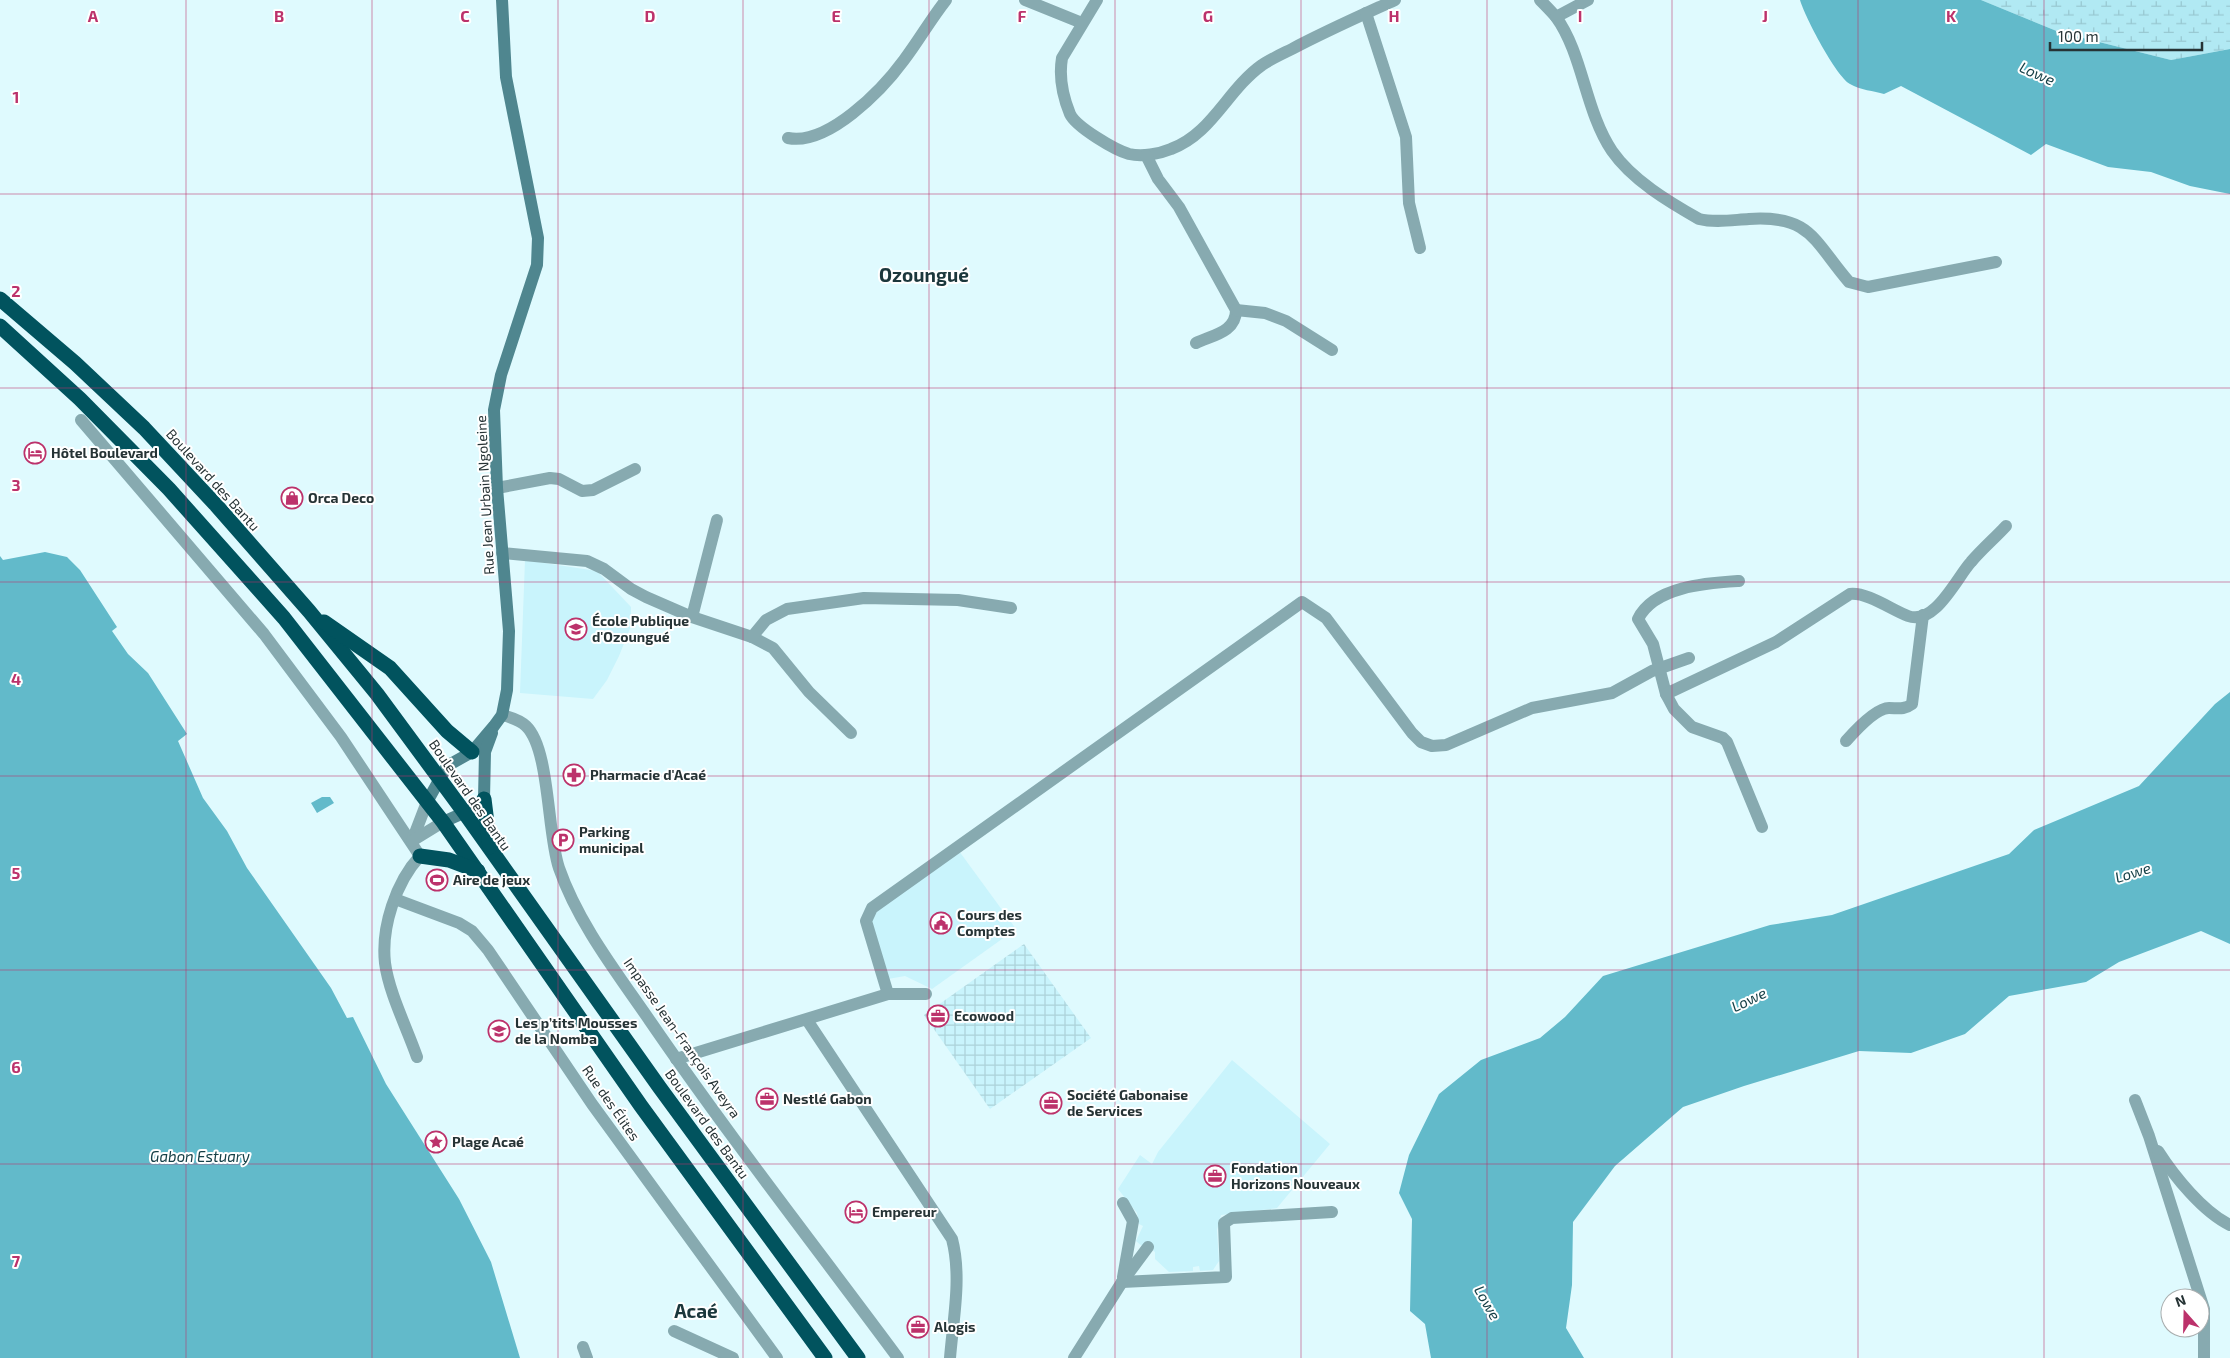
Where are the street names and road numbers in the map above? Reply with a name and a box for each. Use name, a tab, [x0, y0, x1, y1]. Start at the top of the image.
street label: Rue Jean Urbain Ngoleine	[472, 415, 497, 575]
street label: Boulevard des Bantu	[163, 425, 264, 534]
street label: Boulevard des Bantu	[426, 736, 515, 853]
street label: Impasse Jean-François Aveyra	[620, 954, 744, 1122]
street label: Rue des Élites	[579, 1062, 644, 1144]
street label: Boulevard des Bantu	[662, 1066, 753, 1182]

